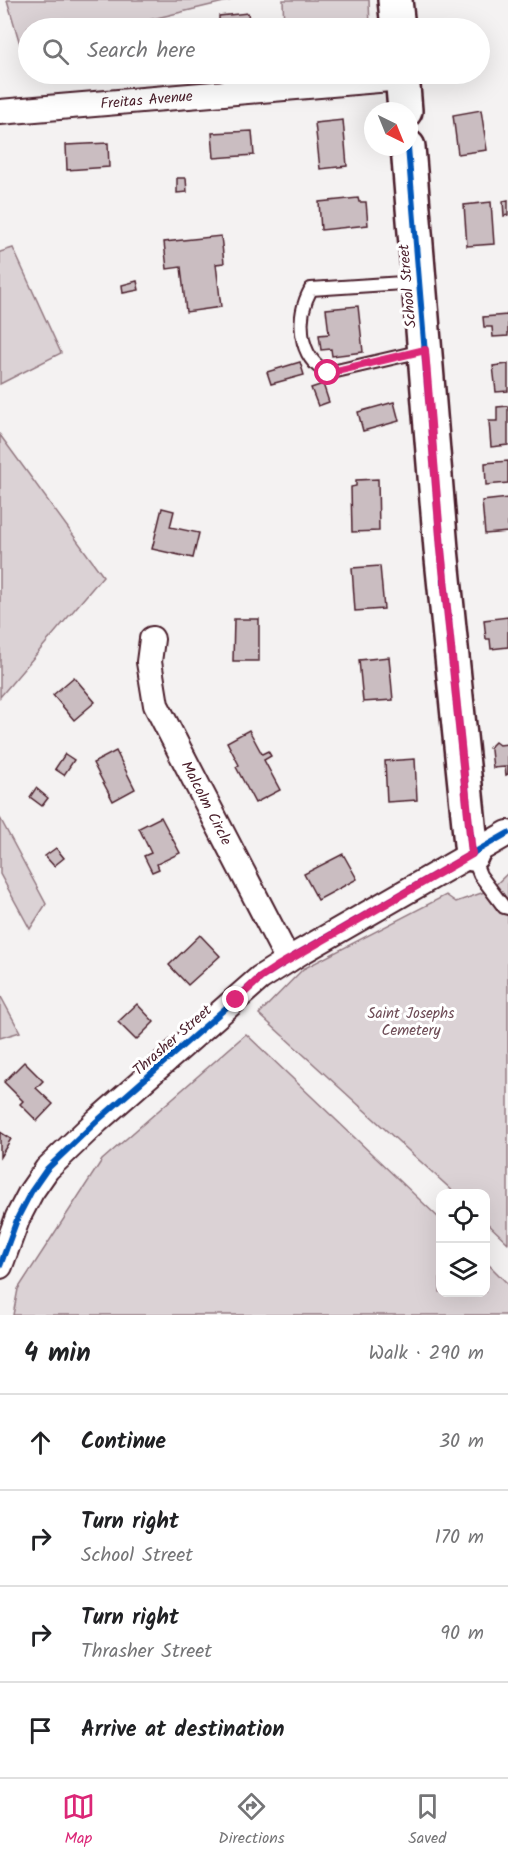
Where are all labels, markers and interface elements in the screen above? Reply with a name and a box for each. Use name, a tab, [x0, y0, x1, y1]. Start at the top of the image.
search box	[18, 18, 490, 84]
text: Search here	[87, 34, 195, 69]
icon: search	[39, 35, 72, 68]
street label: Freitas Avenue	[99, 85, 194, 116]
north arrow	[364, 102, 418, 156]
street label: School Street	[392, 243, 424, 329]
route start	[314, 359, 340, 385]
street label: Malcolm Circle	[174, 757, 238, 850]
route end	[222, 986, 248, 1012]
street label: Thrasher Street	[128, 999, 218, 1082]
park label: Saint Josephs Cemetery	[368, 1002, 455, 1043]
map controls	[436, 1189, 490, 1297]
button: locate	[436, 1189, 490, 1243]
button: layers	[436, 1243, 490, 1297]
text: 4 min	[24, 1333, 91, 1375]
text: Walk · 290 m	[369, 1338, 484, 1370]
text: Continue	[81, 1425, 166, 1460]
icon: ahead	[24, 1426, 57, 1459]
text: 30 m	[439, 1426, 484, 1458]
text: Turn right	[81, 1505, 179, 1540]
icon: right	[24, 1522, 57, 1555]
text: 170 m	[435, 1522, 484, 1554]
text: School Street	[81, 1540, 193, 1572]
text: Turn right	[81, 1601, 179, 1636]
icon: right	[24, 1618, 57, 1651]
text: 90 m	[440, 1618, 484, 1650]
text: Thrasher Street	[81, 1636, 212, 1668]
text: Arrive at destination	[81, 1713, 284, 1748]
icon: arrive	[24, 1714, 57, 1747]
tab: Map	[62, 1790, 95, 1851]
tab: Directions	[218, 1790, 285, 1851]
tab: Saved	[408, 1790, 446, 1851]

